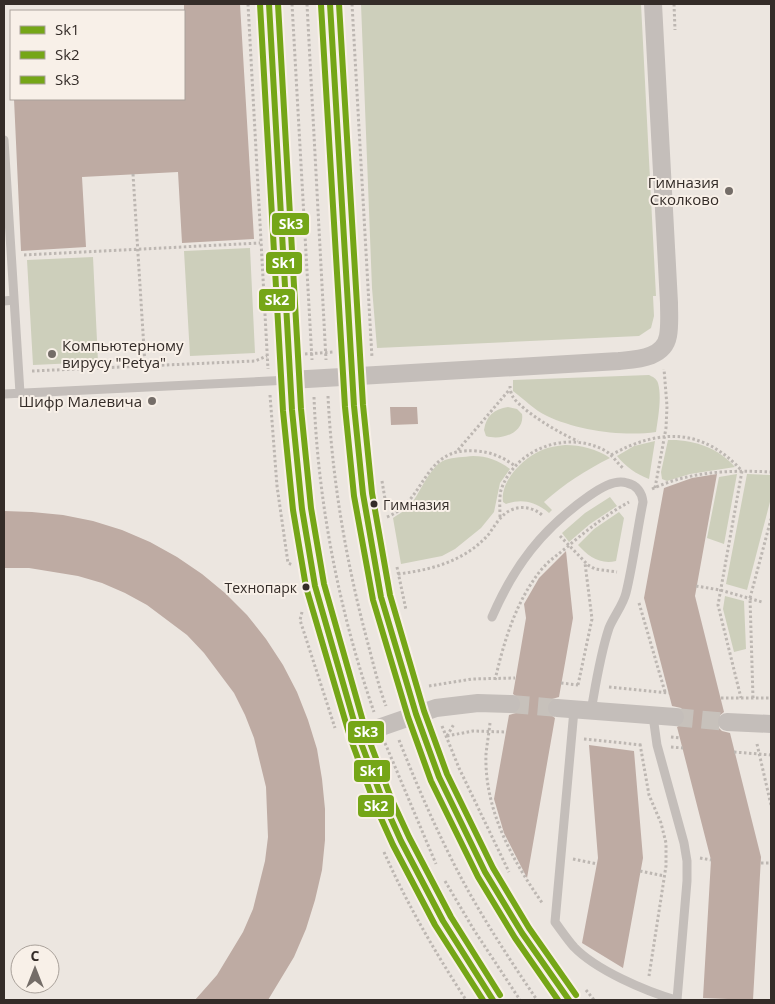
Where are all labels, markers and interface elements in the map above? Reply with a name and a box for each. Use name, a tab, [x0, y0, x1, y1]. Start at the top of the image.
legend	[10, 10, 185, 100]
text: Sk1	[55, 19, 80, 39]
text: Sk2	[55, 44, 80, 64]
text: Sk3	[55, 69, 80, 89]
place label: Гимназия Сколково	[648, 172, 719, 209]
marker: Гимназия Сколково	[723, 185, 735, 197]
line badge: Sk3	[271, 212, 310, 236]
text: Sk3	[279, 214, 303, 233]
line badge: Sk1	[265, 251, 303, 275]
text: Sk1	[272, 253, 296, 272]
line badge: Sk2	[258, 288, 296, 312]
text: Sk2	[265, 290, 289, 309]
place label: Компьютерному вирусу "Petya"	[62, 335, 184, 372]
marker: Компьютерному вирусу "Petya"	[46, 348, 58, 360]
place label: Шифр Малевича	[19, 391, 142, 411]
marker: Шифр Малевича	[146, 395, 158, 407]
place label: Гимназия	[383, 495, 450, 514]
marker: Гимназия	[369, 499, 379, 509]
place label: Технопарк	[225, 578, 298, 597]
marker: Технопарк	[301, 582, 311, 592]
line badge: Sk3	[347, 720, 385, 744]
text: Sk3	[354, 722, 378, 741]
line badge: Sk1	[353, 759, 391, 783]
text: Sk1	[360, 761, 384, 780]
line badge: Sk2	[357, 794, 395, 818]
text: Sk2	[364, 796, 388, 815]
north arrow	[10, 944, 60, 994]
text: С	[31, 946, 40, 965]

